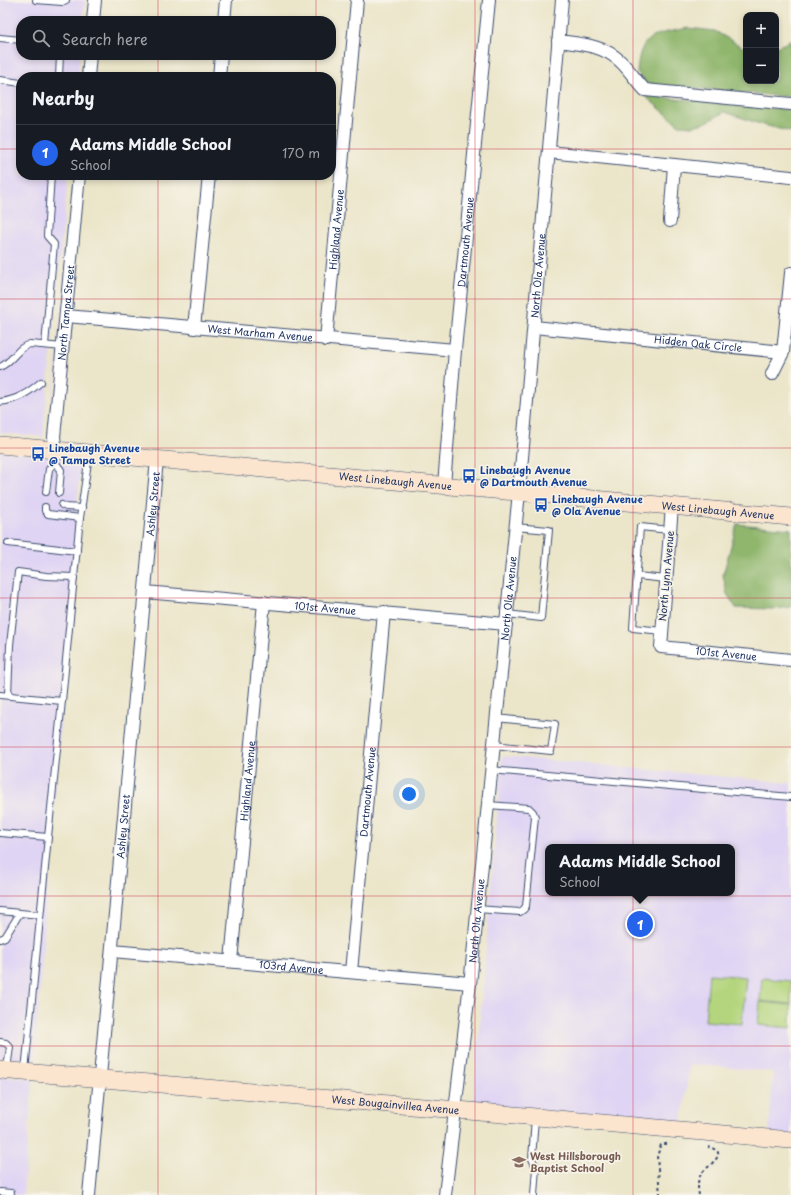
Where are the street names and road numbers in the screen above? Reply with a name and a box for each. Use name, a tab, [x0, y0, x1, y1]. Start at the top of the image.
street label: Highland Avenue	[324, 188, 347, 270]
street label: Dartmouth Avenue	[453, 196, 477, 288]
street label: North Ola Avenue	[526, 232, 549, 319]
street label: North Tampa Street	[53, 264, 77, 361]
street label: West Marham Avenue	[207, 320, 314, 345]
street label: Hidden Oak Circle	[653, 331, 743, 355]
street label: West Linebaugh Avenue	[338, 468, 453, 493]
street label: Ashley Street	[142, 471, 163, 537]
street label: West Linebaugh Avenue	[661, 497, 775, 522]
street label: North Lynn Avenue	[654, 530, 677, 622]
street label: North Ola Avenue	[496, 555, 520, 641]
street label: 101st Avenue	[294, 597, 357, 618]
street label: 101st Avenue	[695, 643, 758, 664]
street label: Highland Avenue	[236, 739, 258, 822]
street label: Dartmouth Avenue	[355, 745, 379, 837]
street label: Ashley Street	[112, 794, 133, 859]
street label: North Ola Avenue	[464, 877, 488, 964]
street label: 103rd Avenue	[259, 956, 325, 977]
street label: West Bougainvillea Avenue	[331, 1091, 461, 1117]

